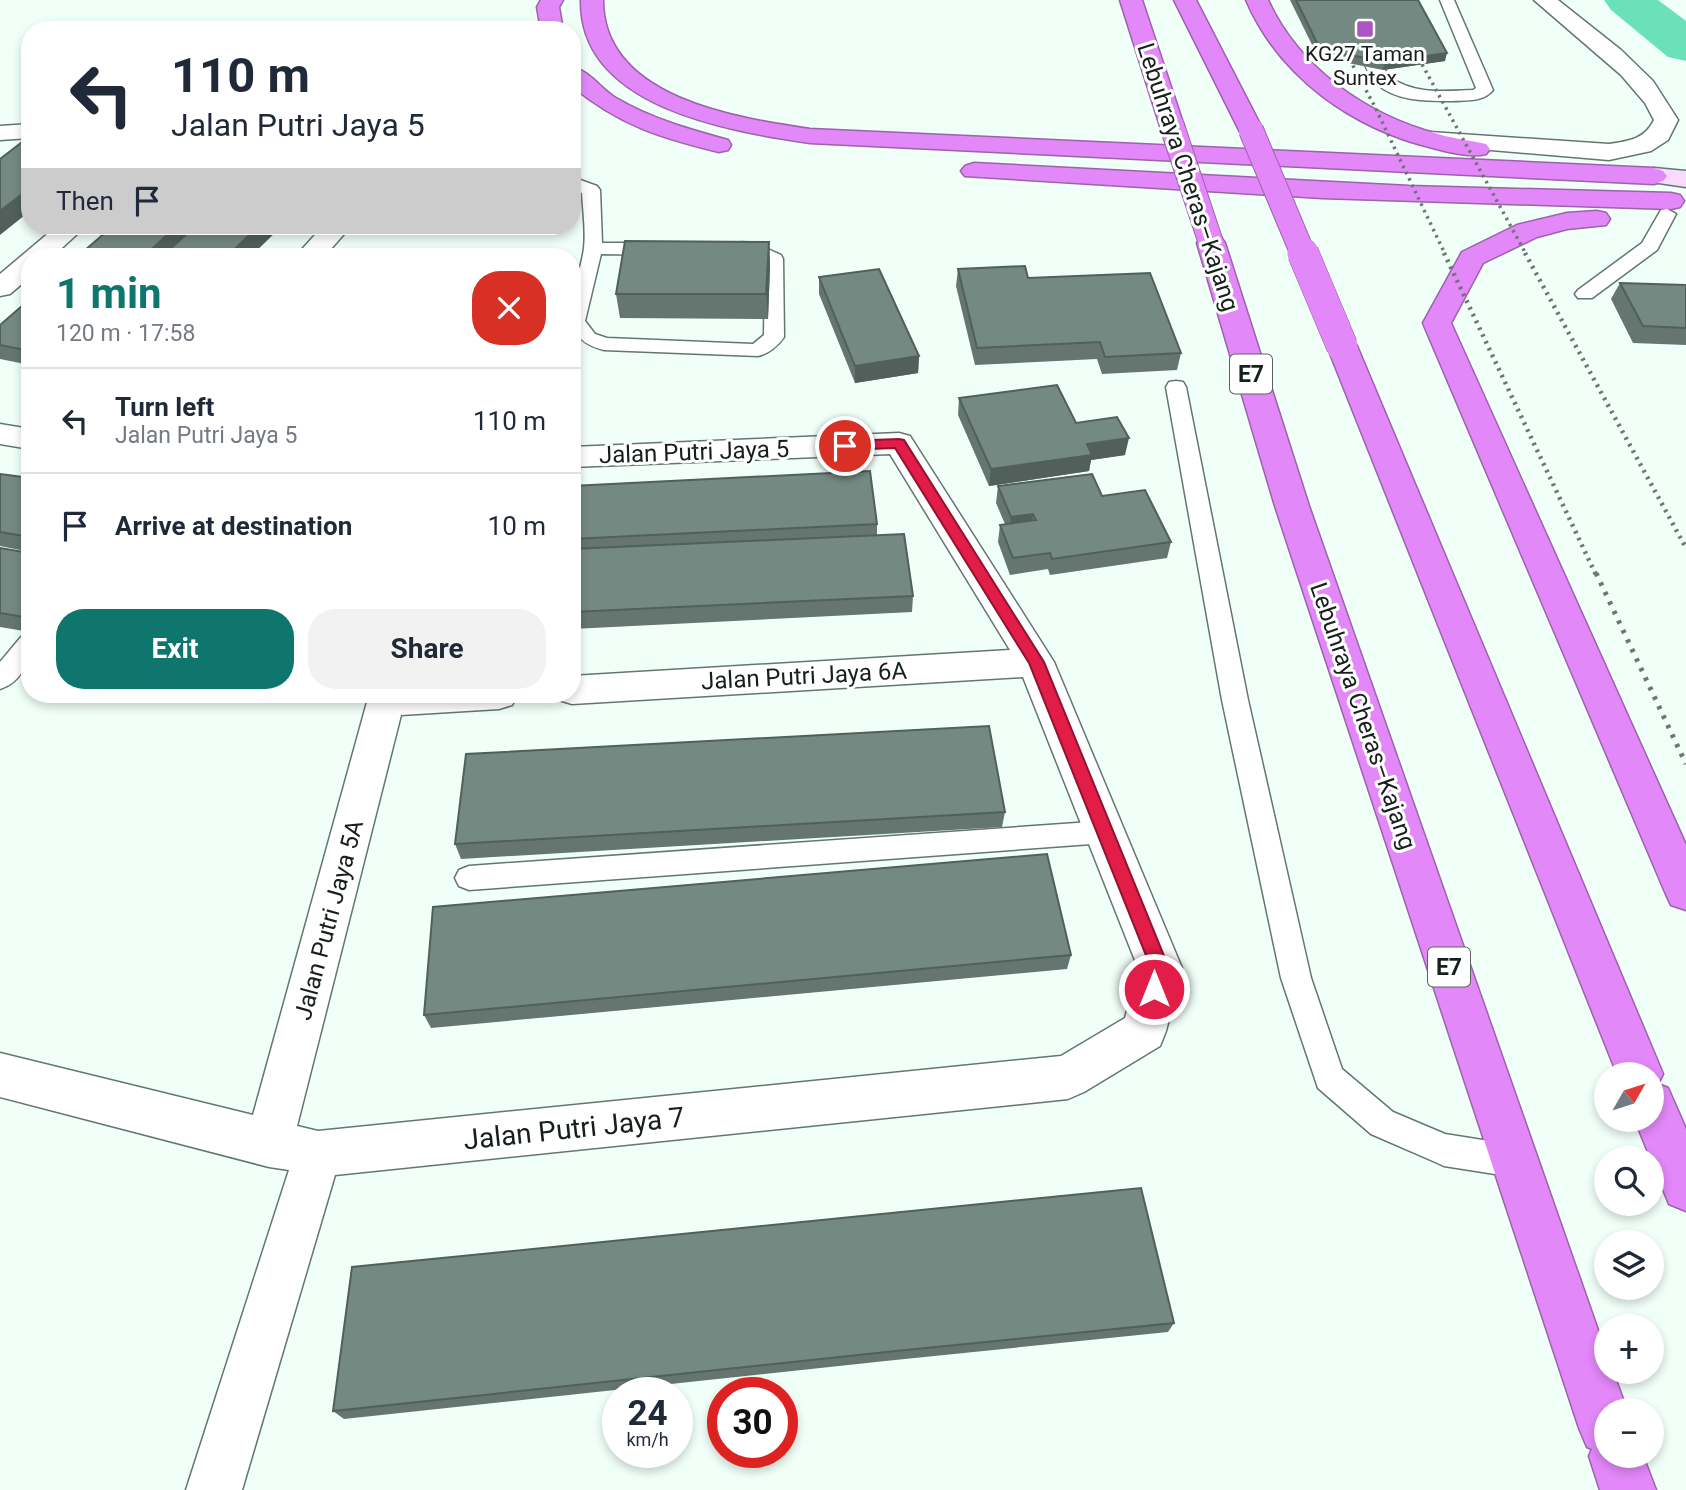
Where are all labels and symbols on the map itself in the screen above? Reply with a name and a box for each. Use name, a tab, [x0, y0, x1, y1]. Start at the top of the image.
marker: KG27 Taman Suntex	[1355, 19, 1375, 39]
street label: Lebuhraya Cheras–Kajang	[1131, 39, 1245, 315]
place label: KG27 Taman Suntex	[1305, 42, 1425, 90]
road number: E7	[1230, 354, 1272, 394]
pin	[815, 416, 875, 476]
street label: Jalan Putri Jaya 5	[598, 435, 790, 469]
street label: Lebuhraya Cheras–Kajang	[1304, 579, 1422, 853]
street label: Jalan Putri Jaya 6A	[700, 657, 908, 695]
street label: Jalan Putri Jaya 5A	[289, 817, 369, 1023]
road number: E7	[1428, 948, 1470, 986]
position arrow	[1117, 952, 1191, 1026]
north arrow	[1594, 1062, 1664, 1132]
street label: Jalan Putri Jaya 7	[462, 1100, 686, 1157]
speed limit sign: 30	[707, 1377, 798, 1468]

